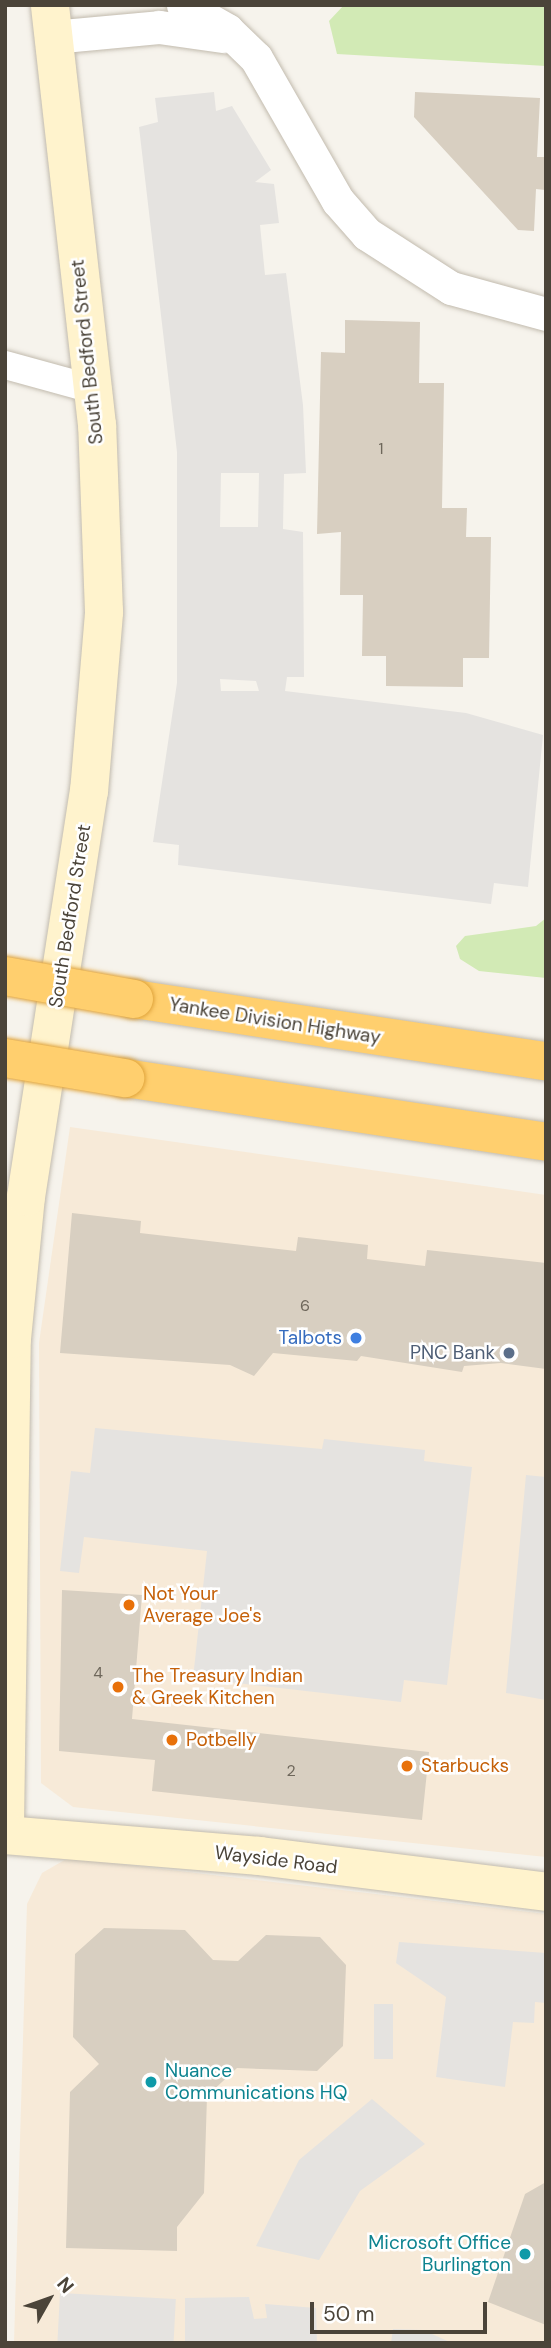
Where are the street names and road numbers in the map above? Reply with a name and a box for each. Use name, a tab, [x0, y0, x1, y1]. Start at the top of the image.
street label: South Bedford Street	[66, 259, 108, 445]
street label: South Bedford Street	[44, 823, 96, 1009]
street label: Yankee Division Highway	[168, 993, 382, 1049]
street label: Wayside Road	[213, 1841, 339, 1879]

